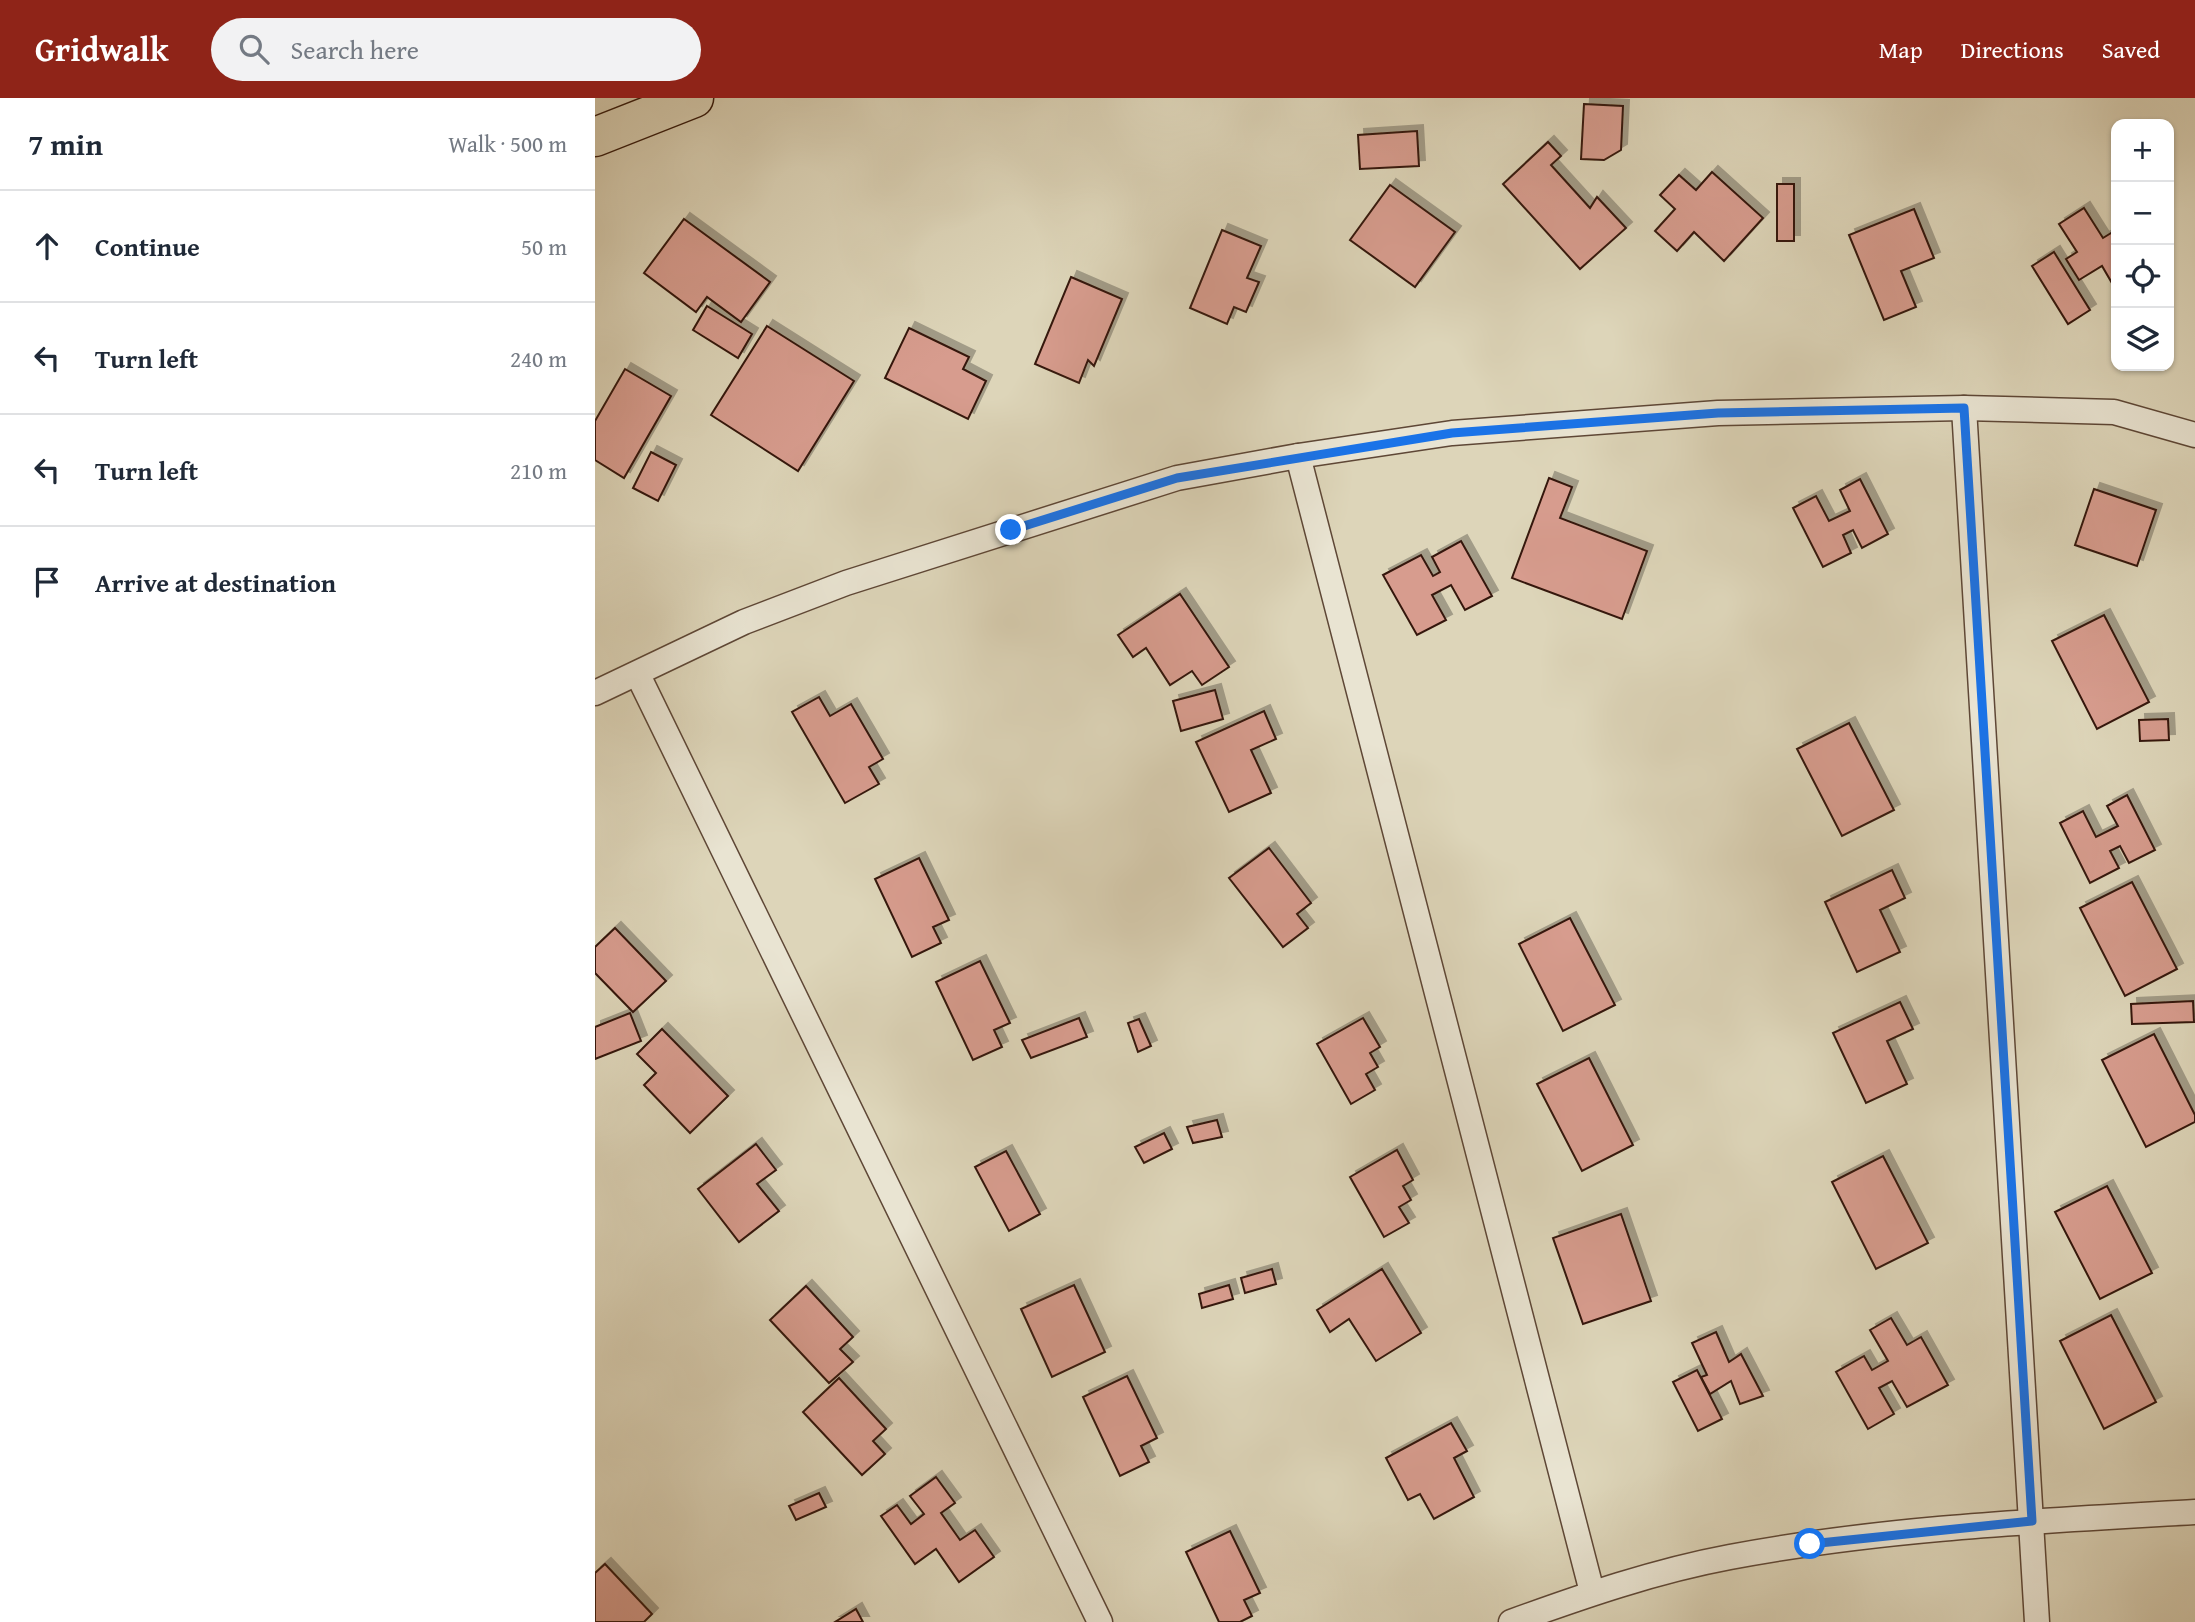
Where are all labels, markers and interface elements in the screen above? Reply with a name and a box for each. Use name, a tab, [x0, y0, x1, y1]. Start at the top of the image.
search box	[211, 18, 701, 81]
text: Gridwalk	[35, 25, 169, 73]
icon: search	[235, 30, 273, 68]
text: Search here	[291, 30, 419, 69]
text: Map	[1879, 32, 1923, 67]
text: Directions	[1961, 32, 2064, 67]
text: Saved	[2102, 32, 2160, 67]
map controls	[2111, 119, 2174, 371]
button: +	[2111, 119, 2174, 182]
text: 7 min	[28, 122, 103, 166]
text: Walk · 500 m	[448, 127, 567, 160]
button: −	[2111, 182, 2174, 245]
icon: ahead	[28, 227, 66, 265]
text: Continue	[95, 227, 200, 266]
text: 50 m	[521, 230, 567, 263]
button: locate	[2111, 245, 2174, 308]
button: layers	[2111, 308, 2174, 371]
icon: left	[28, 339, 66, 377]
text: Turn left	[95, 339, 198, 378]
text: 240 m	[510, 342, 567, 375]
icon: left	[28, 451, 66, 489]
text: Turn left	[95, 451, 198, 490]
text: 210 m	[510, 454, 567, 487]
route end	[995, 514, 1026, 545]
icon: arrive	[28, 563, 66, 601]
text: Arrive at destination	[95, 563, 336, 602]
route start	[1794, 1528, 1825, 1559]

